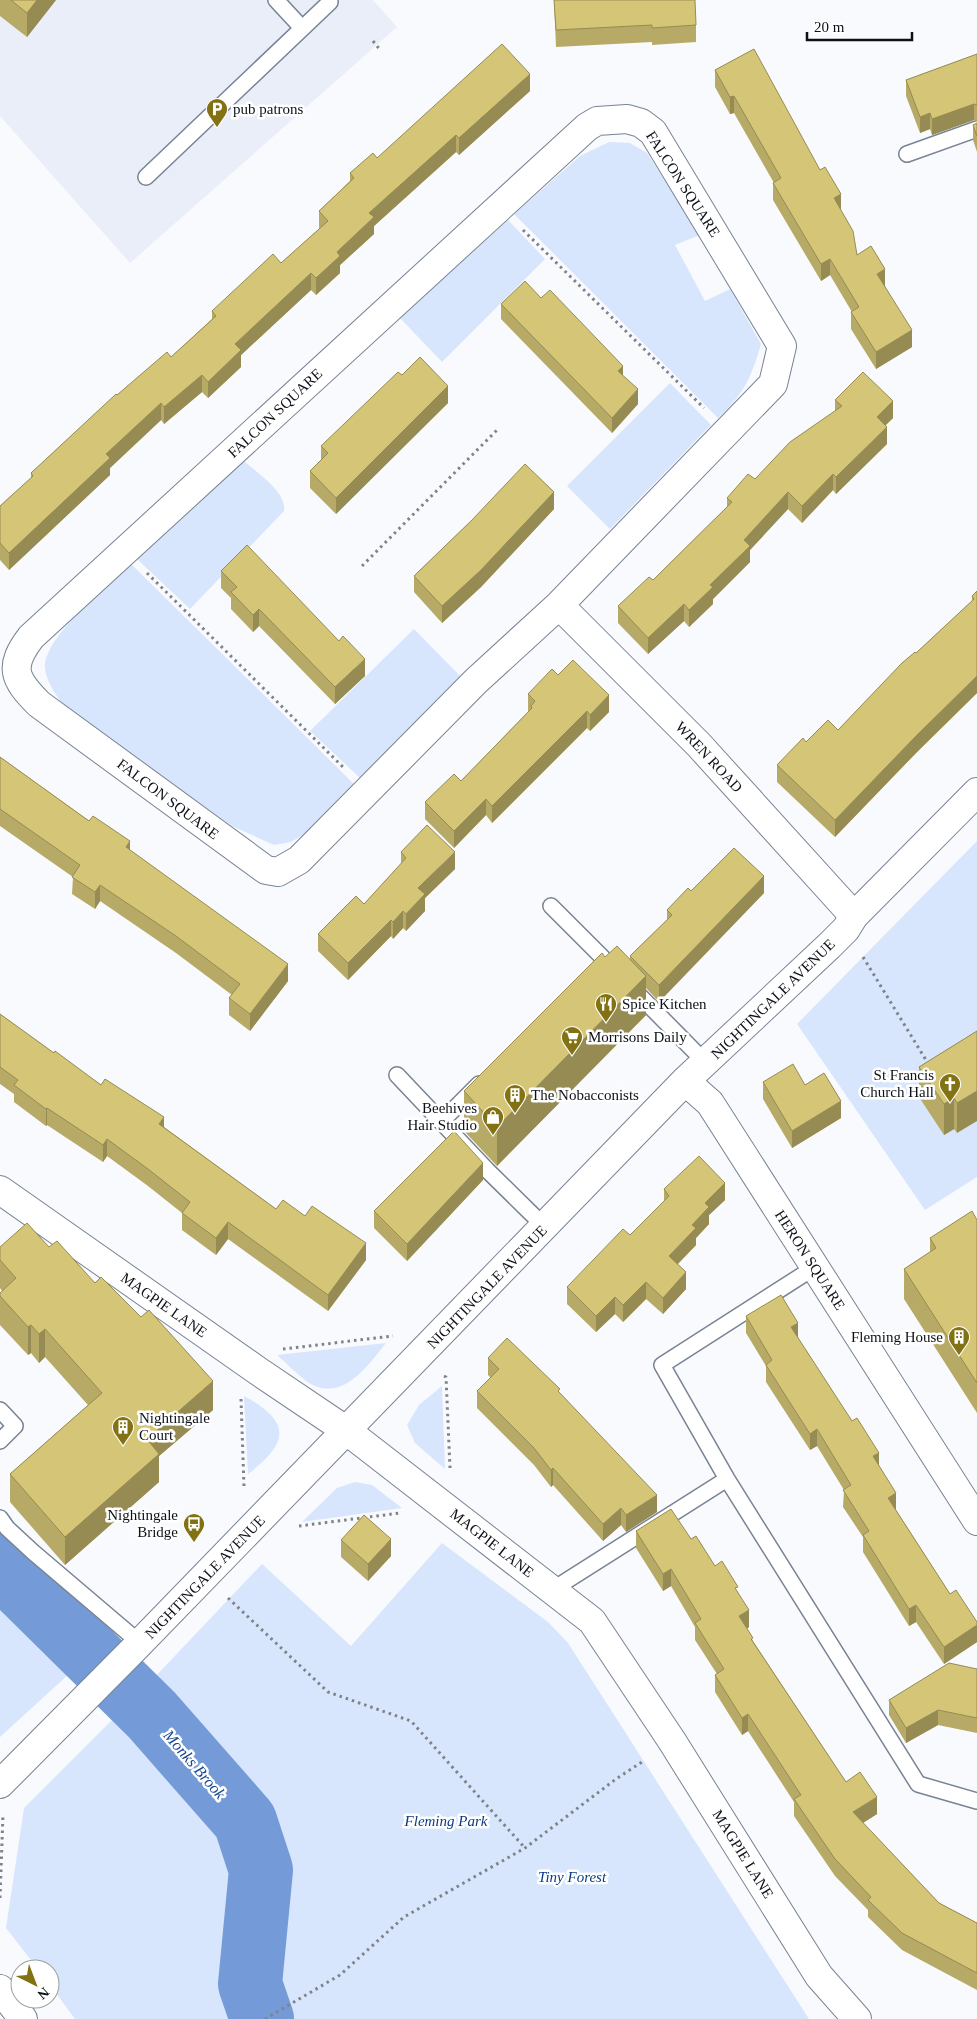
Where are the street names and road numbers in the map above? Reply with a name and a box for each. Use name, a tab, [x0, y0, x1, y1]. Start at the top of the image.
street label: FALCON SQUARE	[643, 128, 723, 240]
street label: FALCON SQUARE	[225, 365, 325, 461]
street label: WREN ROAD	[672, 718, 746, 796]
street label: FALCON SQUARE	[114, 756, 222, 842]
street label: NIGHTINGALE AVENUE	[708, 936, 838, 1062]
street label: HERON SQUARE	[772, 1207, 848, 1313]
street label: NIGHTINGALE AVENUE	[424, 1222, 550, 1352]
street label: MAGPIE LANE	[118, 1269, 210, 1341]
street label: MAGPIE LANE	[447, 1506, 537, 1580]
street label: NIGHTINGALE AVENUE	[142, 1512, 268, 1642]
street label: MAGPIE LANE	[709, 1807, 777, 1901]

